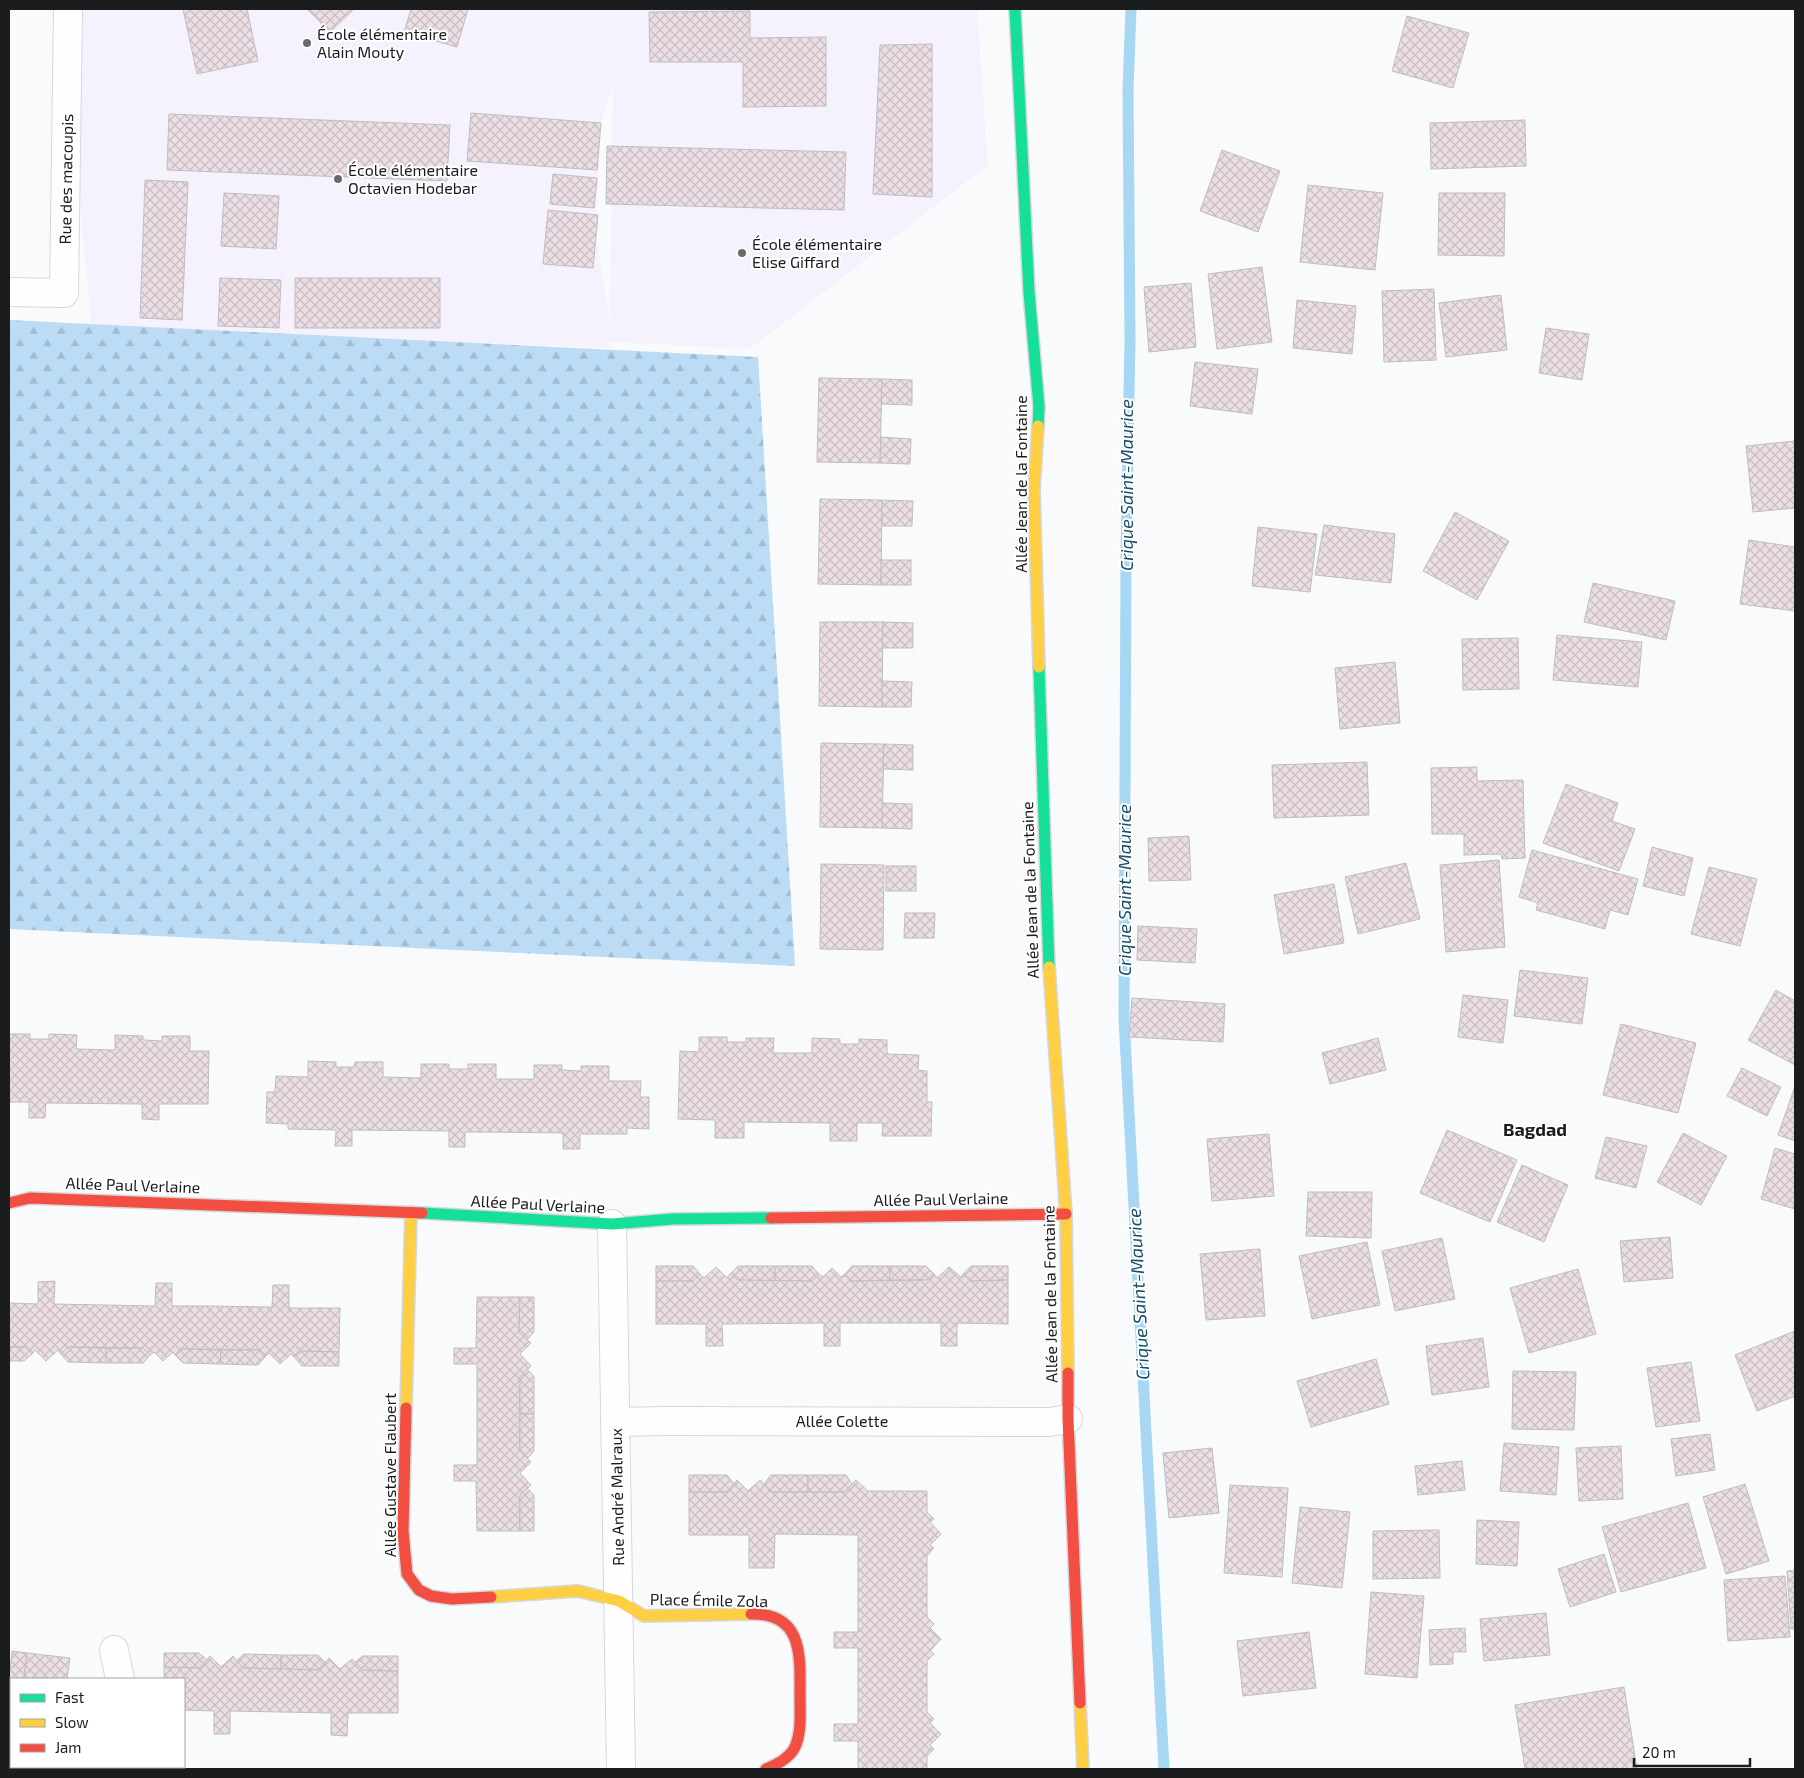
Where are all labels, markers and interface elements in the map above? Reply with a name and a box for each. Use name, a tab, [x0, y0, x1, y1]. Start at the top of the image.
place label: École élémentaire Alain Mouty	[317, 24, 447, 61]
marker: École élémentaire Alain Mouty	[301, 37, 313, 49]
street label: Rue des macoupis	[55, 113, 76, 245]
place label: École élémentaire Octavien Hodebar	[348, 160, 478, 197]
marker: École élémentaire Octavien Hodebar	[332, 173, 344, 185]
place label: École élémentaire Elise Giffard	[752, 234, 882, 271]
marker: École élémentaire Elise Giffard	[736, 247, 748, 259]
street label: Allée Jean de la Fontaine	[1011, 395, 1030, 573]
water label: Crique Saint-Maurice	[1115, 399, 1137, 571]
street label: Allée Jean de la Fontaine	[1017, 801, 1042, 979]
water label: Crique Saint-Maurice	[1113, 804, 1135, 976]
district label: Bagdad	[1503, 1118, 1567, 1140]
street label: Allée Paul Verlaine	[65, 1173, 201, 1196]
street label: Allée Paul Verlaine	[874, 1188, 1008, 1209]
street label: Allée Paul Verlaine	[470, 1190, 606, 1217]
street label: Allée Jean de la Fontaine	[1038, 1205, 1061, 1383]
water label: Crique Saint-Maurice	[1122, 1207, 1153, 1381]
street label: Allée Gustave Flaubert	[380, 1393, 399, 1557]
street label: Allée Colette	[796, 1411, 888, 1430]
street label: Rue André Malraux	[606, 1427, 627, 1566]
street label: Place Émile Zola	[650, 1589, 768, 1610]
legend	[10, 1678, 185, 1768]
text: Fast	[55, 1688, 85, 1706]
text: Slow	[55, 1713, 89, 1731]
scale bar	[1634, 1736, 1750, 1768]
text: Jam	[55, 1738, 81, 1756]
text: 20 m	[1642, 1743, 1676, 1761]

